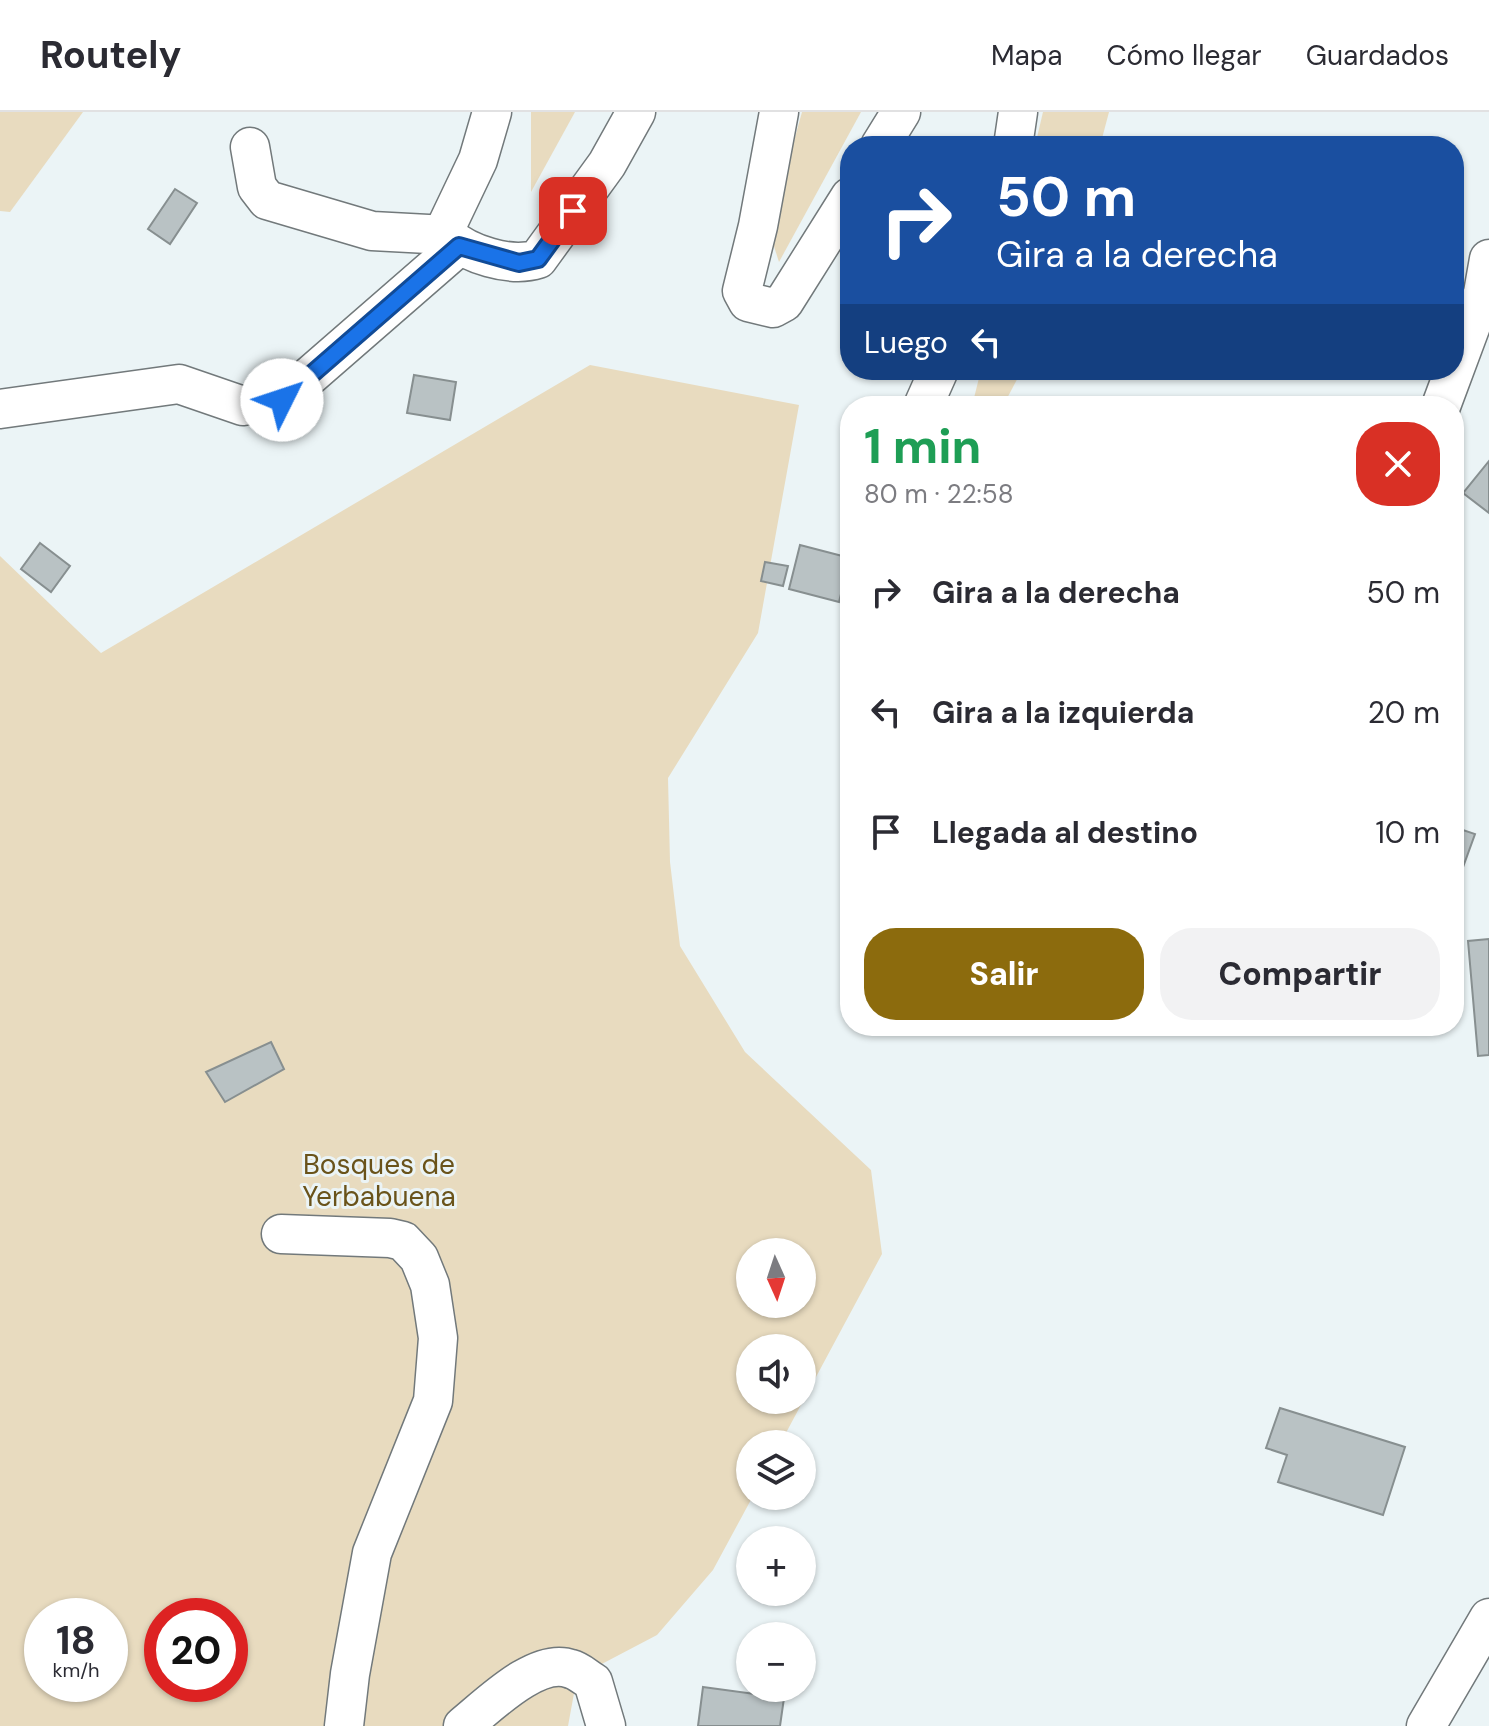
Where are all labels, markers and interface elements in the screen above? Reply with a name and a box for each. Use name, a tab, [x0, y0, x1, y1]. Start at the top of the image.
text: Routely	[40, 30, 181, 80]
text: Mapa	[991, 37, 1062, 74]
text: Cómo llegar	[1106, 37, 1262, 74]
text: Guardados	[1306, 37, 1449, 74]
text: 50 m	[996, 160, 1136, 233]
icon: right	[864, 168, 968, 272]
pin	[539, 177, 607, 245]
icon: arrive	[551, 189, 595, 233]
text: Gira a la derecha	[996, 231, 1278, 278]
icon: left	[964, 320, 1008, 364]
text: Luego	[864, 323, 948, 362]
position arrow	[240, 358, 324, 442]
text: 1 min	[864, 415, 981, 478]
button: close	[1356, 422, 1440, 506]
text: 80 m · 22:58	[864, 477, 1014, 511]
icon: right	[864, 570, 908, 614]
text: Gira a la derecha	[932, 573, 1180, 612]
text: 50 m	[1366, 573, 1440, 612]
icon: left	[864, 690, 908, 734]
text: Gira a la izquierda	[932, 693, 1194, 732]
text: 20 m	[1368, 693, 1440, 732]
icon: arrive	[864, 810, 908, 854]
text: Llegada al destino	[932, 813, 1198, 852]
text: 10 m	[1375, 813, 1440, 852]
button: Salir	[864, 928, 1144, 1020]
button: Compartir	[1160, 928, 1440, 1020]
park label: Bosques de Yerbabuena	[302, 1146, 456, 1215]
north arrow	[736, 1238, 816, 1318]
map controls	[736, 1238, 816, 1702]
button: sound	[736, 1334, 816, 1414]
button: layers	[736, 1430, 816, 1510]
button: +	[736, 1526, 816, 1606]
speed limit sign: 20	[144, 1598, 248, 1702]
text: 18	[56, 1614, 96, 1666]
button: −	[736, 1622, 816, 1702]
text: km/h	[52, 1657, 100, 1683]

